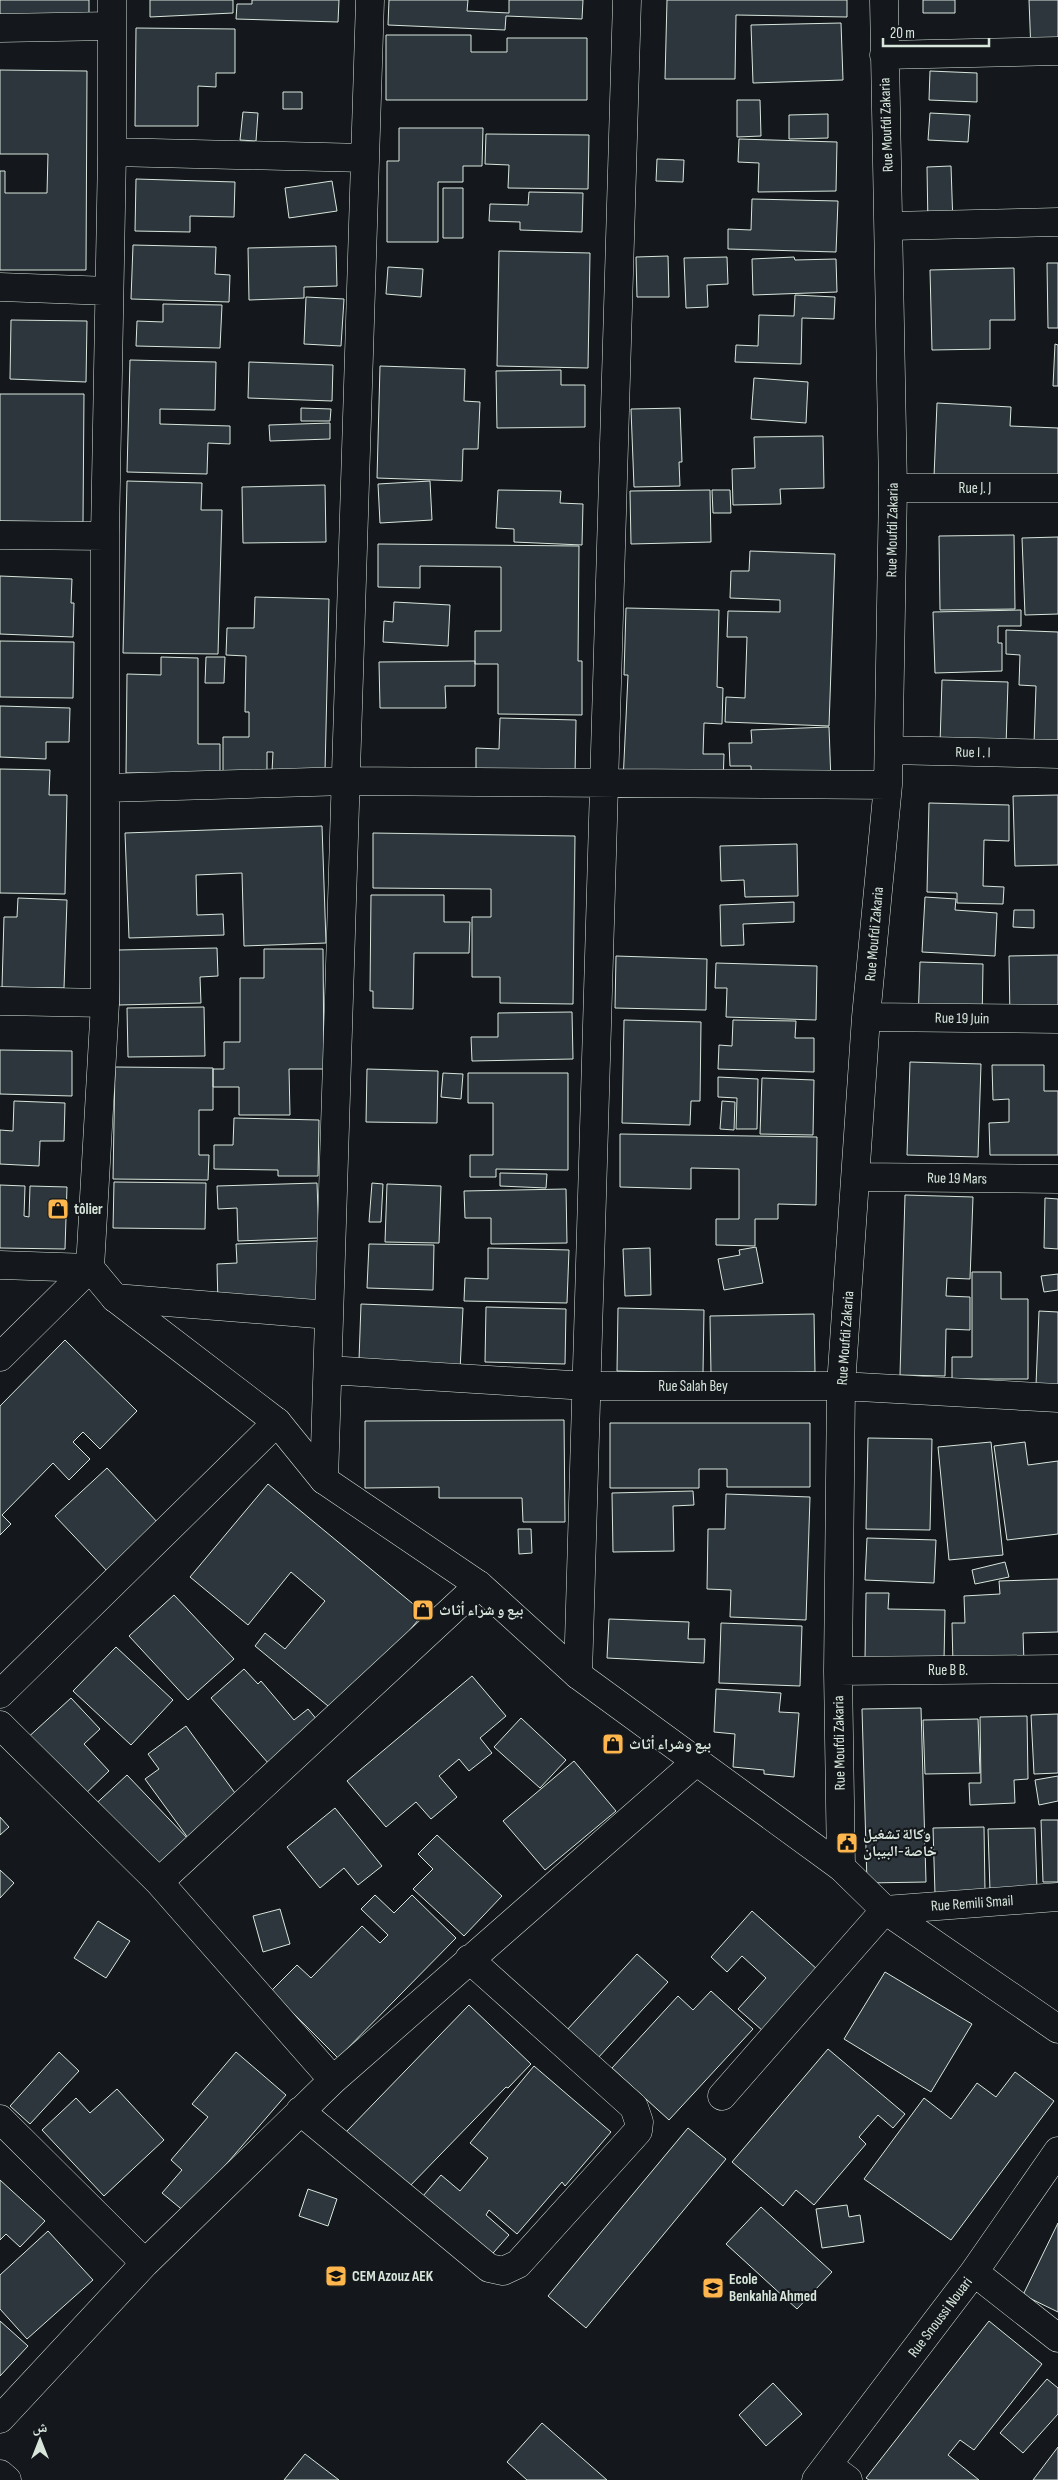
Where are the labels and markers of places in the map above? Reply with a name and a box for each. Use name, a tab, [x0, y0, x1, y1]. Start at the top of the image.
shop icon: tôlier	[46, 1197, 70, 1221]
place label: tôlier	[74, 1200, 103, 1219]
shop icon: بيع و شراء أثاث	[411, 1598, 435, 1622]
place label: بيع و شراء أثاث	[439, 1601, 523, 1620]
shop icon: بيع وشراء أثاث	[601, 1732, 625, 1756]
place label: بيع وشراء أثاث	[629, 1735, 711, 1754]
place label: وكالة تشغيل خاصة-البيبان	[863, 1825, 937, 1861]
public building icon: وكالة تشغيل خاصة-البيبان	[835, 1831, 859, 1855]
school or university icon: CEM Azouz AEK	[324, 2264, 348, 2288]
place label: CEM Azouz AEK	[352, 2267, 434, 2286]
place label: Ecole Benkahla Ahmed	[729, 2270, 817, 2306]
school or university icon: Ecole Benkahla Ahmed	[701, 2276, 725, 2300]

